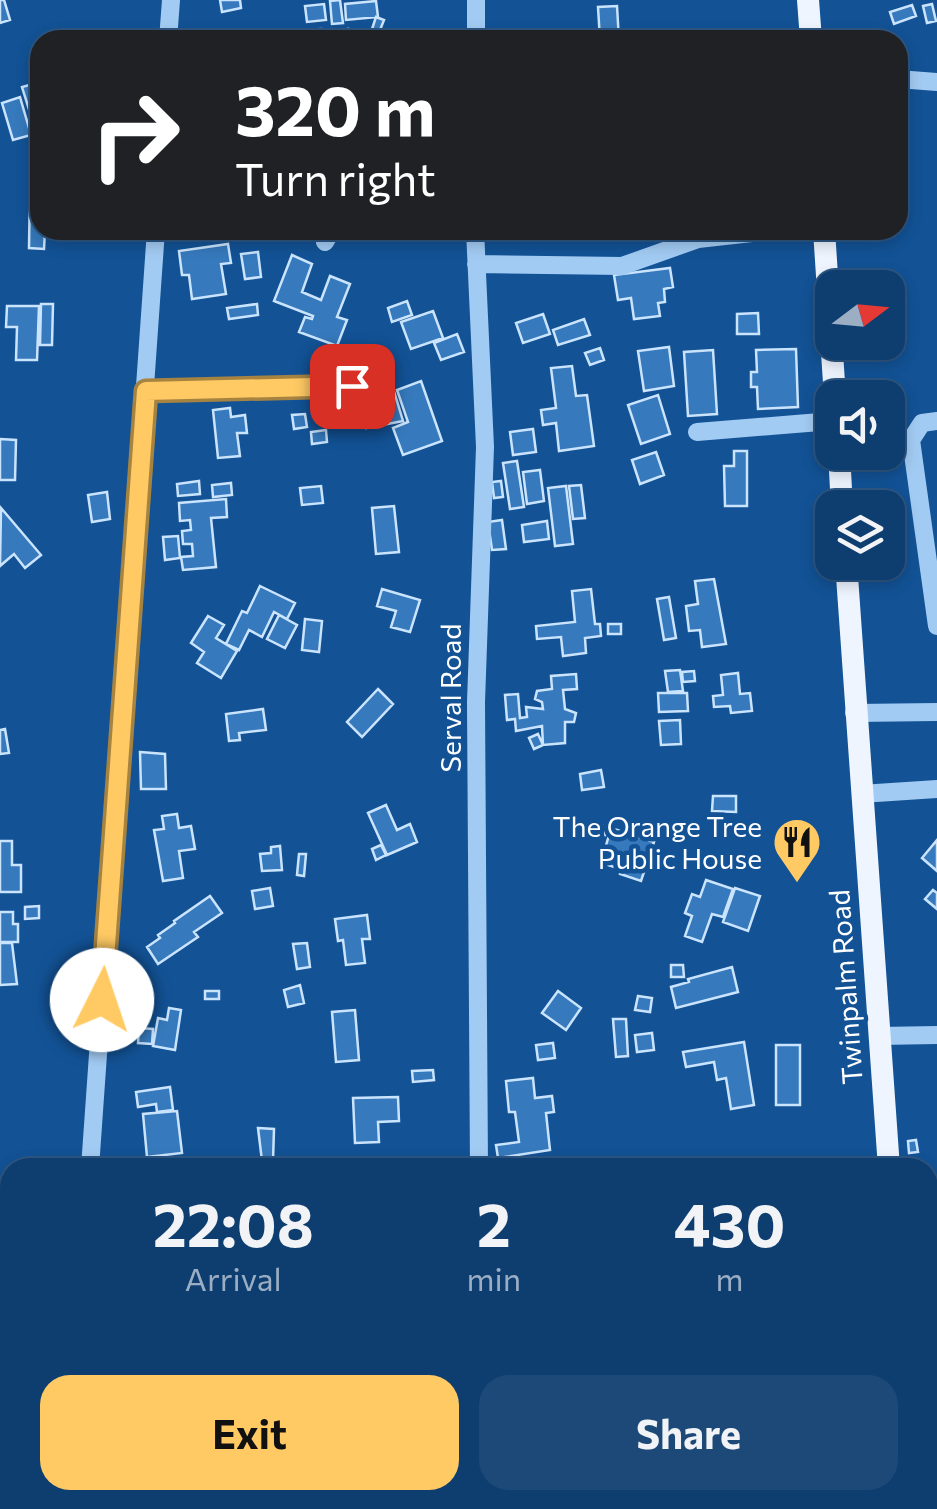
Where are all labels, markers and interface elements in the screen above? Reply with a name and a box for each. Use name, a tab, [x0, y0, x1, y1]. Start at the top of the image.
text: 320 m	[235, 65, 436, 150]
icon: right	[70, 70, 200, 200]
text: Turn right	[235, 150, 436, 205]
north arrow	[815, 270, 905, 360]
map controls	[815, 270, 905, 580]
pin	[310, 344, 395, 429]
icon: arrive	[325, 359, 380, 414]
button: sound	[815, 380, 905, 470]
button: layers	[815, 490, 905, 580]
street label: Serval Road	[433, 624, 467, 772]
place label: The Orange Tree Public House	[553, 809, 762, 875]
restaurant icon: The Orange Tree Public House	[771, 816, 823, 884]
street label: Twinpalm Road	[821, 888, 869, 1086]
position arrow	[50, 948, 154, 1052]
text: 22:08	[153, 1186, 314, 1259]
text: 2	[477, 1186, 511, 1259]
text: 430	[674, 1186, 785, 1259]
text: Arrival	[185, 1258, 282, 1298]
text: min	[466, 1258, 521, 1298]
text: m	[716, 1258, 743, 1298]
button: Exit	[40, 1375, 459, 1490]
button: Share	[479, 1375, 898, 1490]

